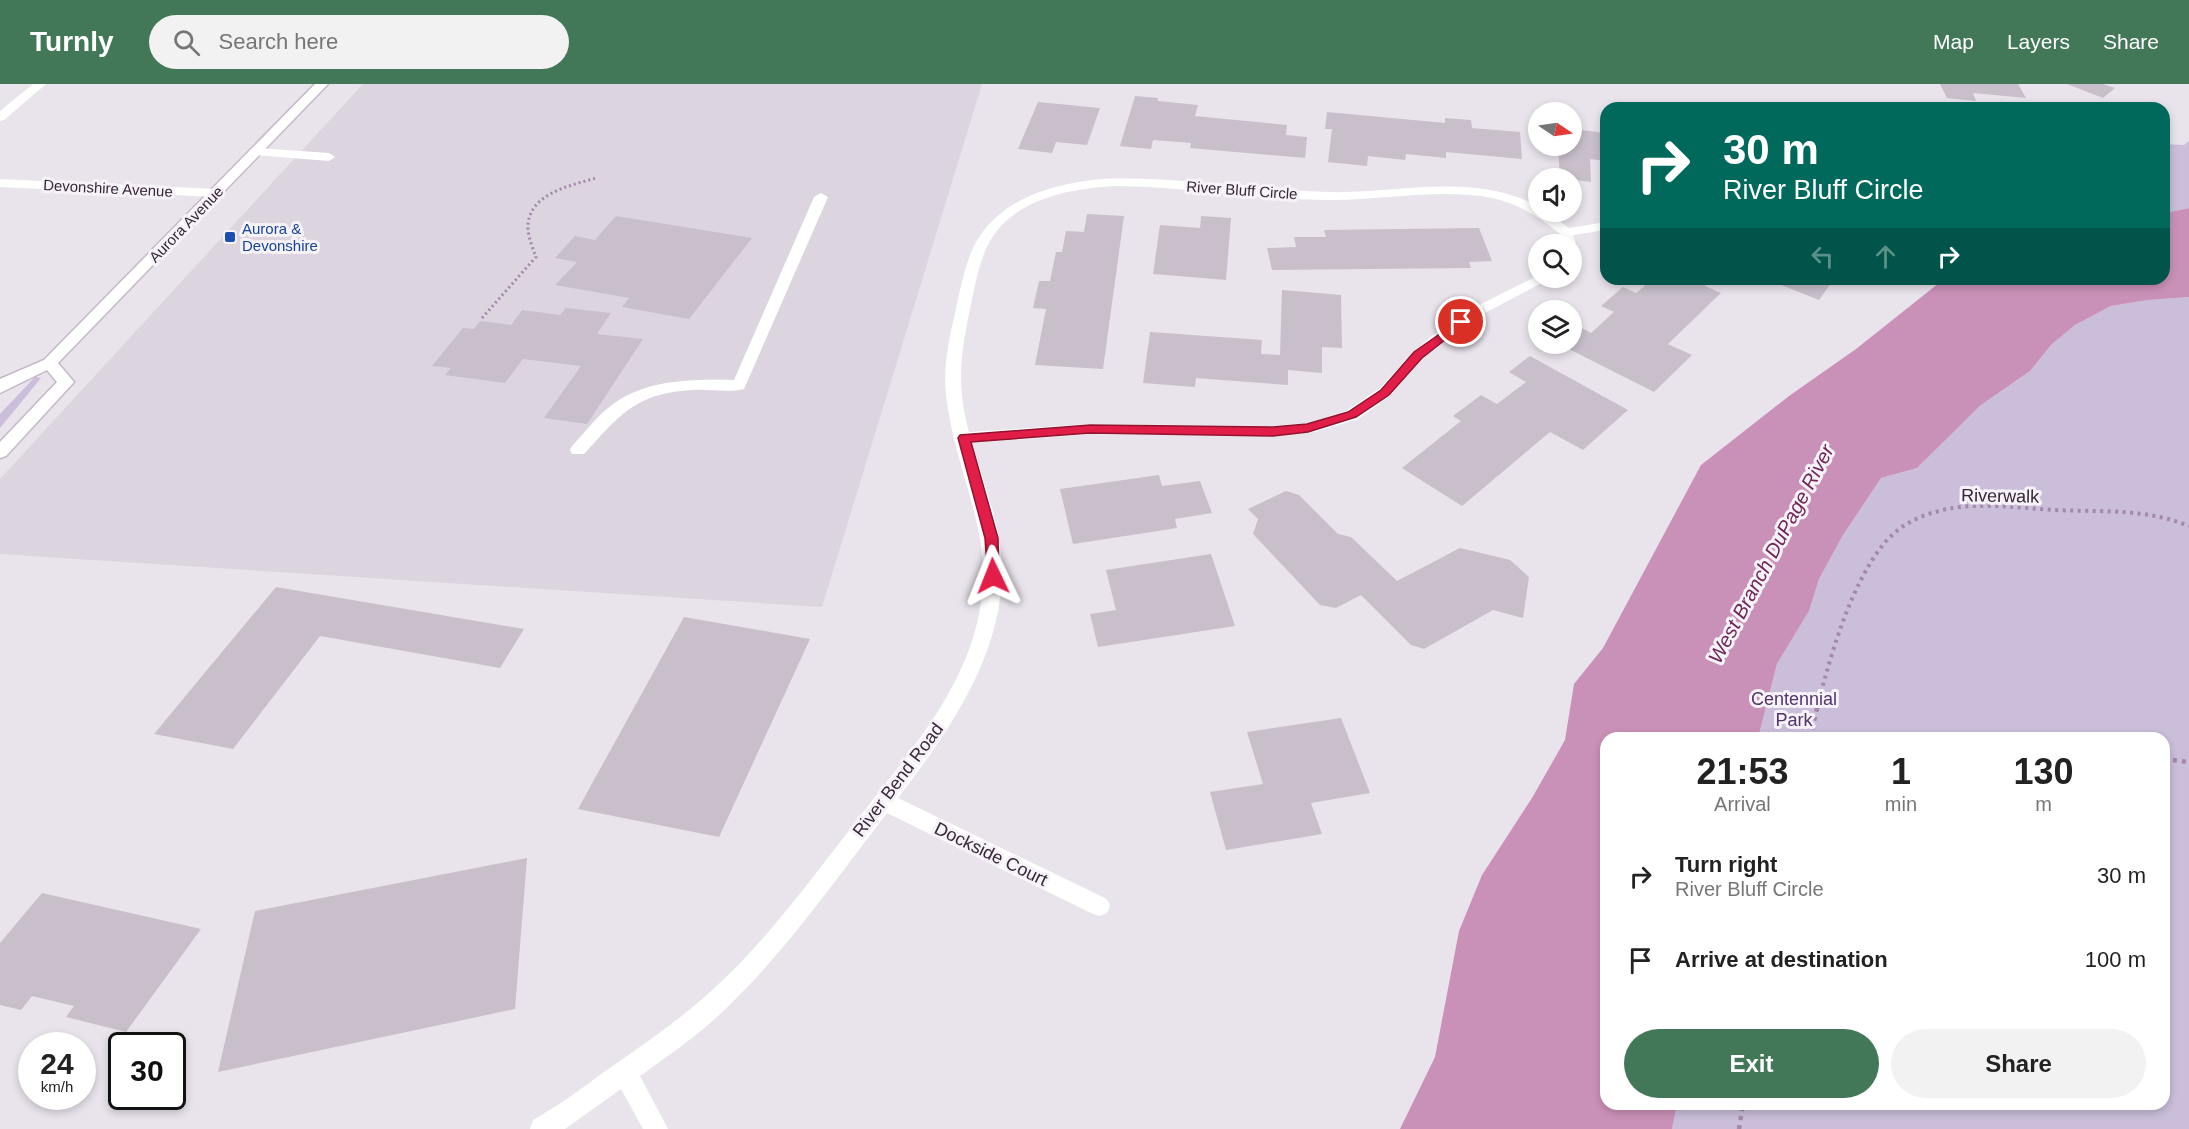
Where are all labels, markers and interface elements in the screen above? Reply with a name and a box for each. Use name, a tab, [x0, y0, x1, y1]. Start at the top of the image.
search box	[149, 15, 569, 69]
text: Turnly	[30, 26, 113, 57]
icon: search	[170, 26, 203, 59]
text: Search here	[218, 29, 338, 54]
text: Map	[1933, 30, 1974, 53]
text: Layers	[2007, 30, 2070, 53]
text: Share	[2103, 30, 2159, 53]
north arrow	[1528, 102, 1582, 156]
map controls	[1528, 102, 1582, 354]
icon: right	[1624, 126, 1702, 204]
text: 30 m	[1723, 126, 1819, 173]
button: sound	[1528, 168, 1582, 222]
text: River Bluff Circle	[1723, 175, 1924, 205]
street label: Devonshire Avenue	[43, 176, 173, 200]
street label: River Bluff Circle	[1186, 178, 1298, 202]
street label: Aurora Avenue	[146, 182, 226, 266]
place label: Aurora & Devonshire	[242, 220, 318, 254]
marker: Aurora & Devonshire	[223, 230, 237, 244]
button: search	[1528, 234, 1582, 288]
icon: left	[1806, 240, 1839, 273]
icon: ahead	[1869, 240, 1902, 273]
icon: right	[1932, 240, 1965, 273]
pin	[1435, 296, 1486, 347]
button: layers	[1528, 300, 1582, 354]
icon: arrive	[1444, 305, 1477, 338]
water label: West Branch DuPage River	[1704, 440, 1839, 667]
street label: Riverwalk	[1961, 485, 2040, 507]
position arrow	[961, 544, 1025, 608]
park label: Centennial Park	[1751, 689, 1837, 730]
street label: River Bend Road	[849, 719, 947, 841]
text: 21:53	[1696, 751, 1788, 792]
text: 1	[1891, 751, 1911, 792]
text: 130	[2013, 751, 2074, 792]
text: Arrival	[1714, 793, 1771, 815]
text: min	[1885, 793, 1917, 815]
text: m	[2035, 793, 2052, 815]
street label: Dockside Court	[931, 818, 1051, 890]
text: Turn right	[1675, 852, 1777, 877]
icon: right	[1624, 860, 1657, 893]
text: 30 m	[2097, 863, 2146, 888]
text: River Bluff Circle	[1675, 878, 1824, 900]
icon: arrive	[1624, 944, 1657, 977]
text: Arrive at destination	[1675, 947, 1888, 972]
text: 100 m	[2085, 947, 2146, 972]
button: Exit	[1624, 1029, 1879, 1098]
button: Share	[1891, 1029, 2146, 1098]
speed limit sign: 30	[108, 1032, 186, 1110]
text: 24	[40, 1047, 74, 1080]
text: km/h	[41, 1078, 73, 1095]

